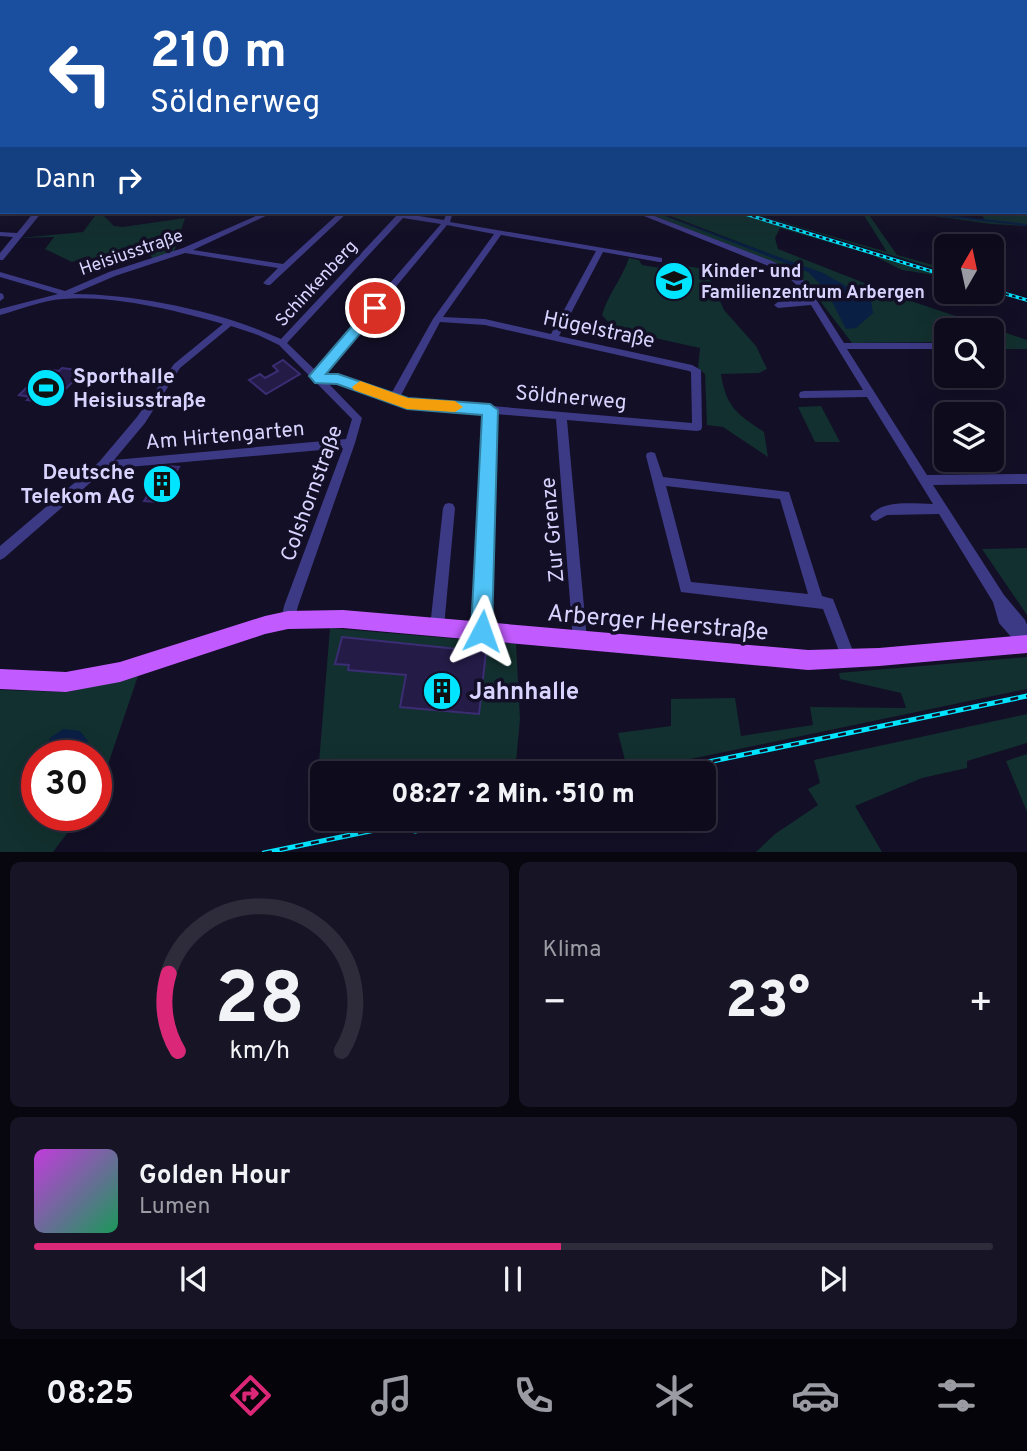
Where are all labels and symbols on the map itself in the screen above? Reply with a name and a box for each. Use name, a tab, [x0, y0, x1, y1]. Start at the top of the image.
street label: Heisiusstraße	[76, 225, 187, 282]
north arrow	[934, 234, 1004, 304]
street label: Schinkenberg	[271, 236, 363, 332]
school or university icon: Kinder- und Familienzentrum Arbergen	[653, 260, 695, 302]
place label: Kinder- und Familienzentrum Arbergen	[701, 261, 925, 305]
pin	[345, 278, 405, 338]
street label: Hügelstraße	[540, 305, 657, 355]
place label: Sporthalle Heisiusstraße	[73, 364, 206, 415]
sports icon: Sporthalle Heisiusstraße	[25, 367, 67, 409]
street label: Söldnerweg	[514, 380, 628, 417]
street label: Am Hirtengarten	[144, 416, 306, 457]
street label: Colshornstraße	[275, 422, 350, 565]
place label: Deutsche Telekom AG	[20, 460, 135, 511]
building icon: Deutsche Telekom AG	[141, 463, 183, 505]
street label: Zur Grenze	[535, 476, 572, 584]
position arrow	[445, 594, 519, 668]
street label: Arberger Heerstraße	[546, 599, 770, 649]
building icon: Jahnhalle	[421, 670, 463, 712]
place label: Jahnhalle	[469, 678, 579, 708]
speed limit sign: 30	[21, 740, 112, 831]

